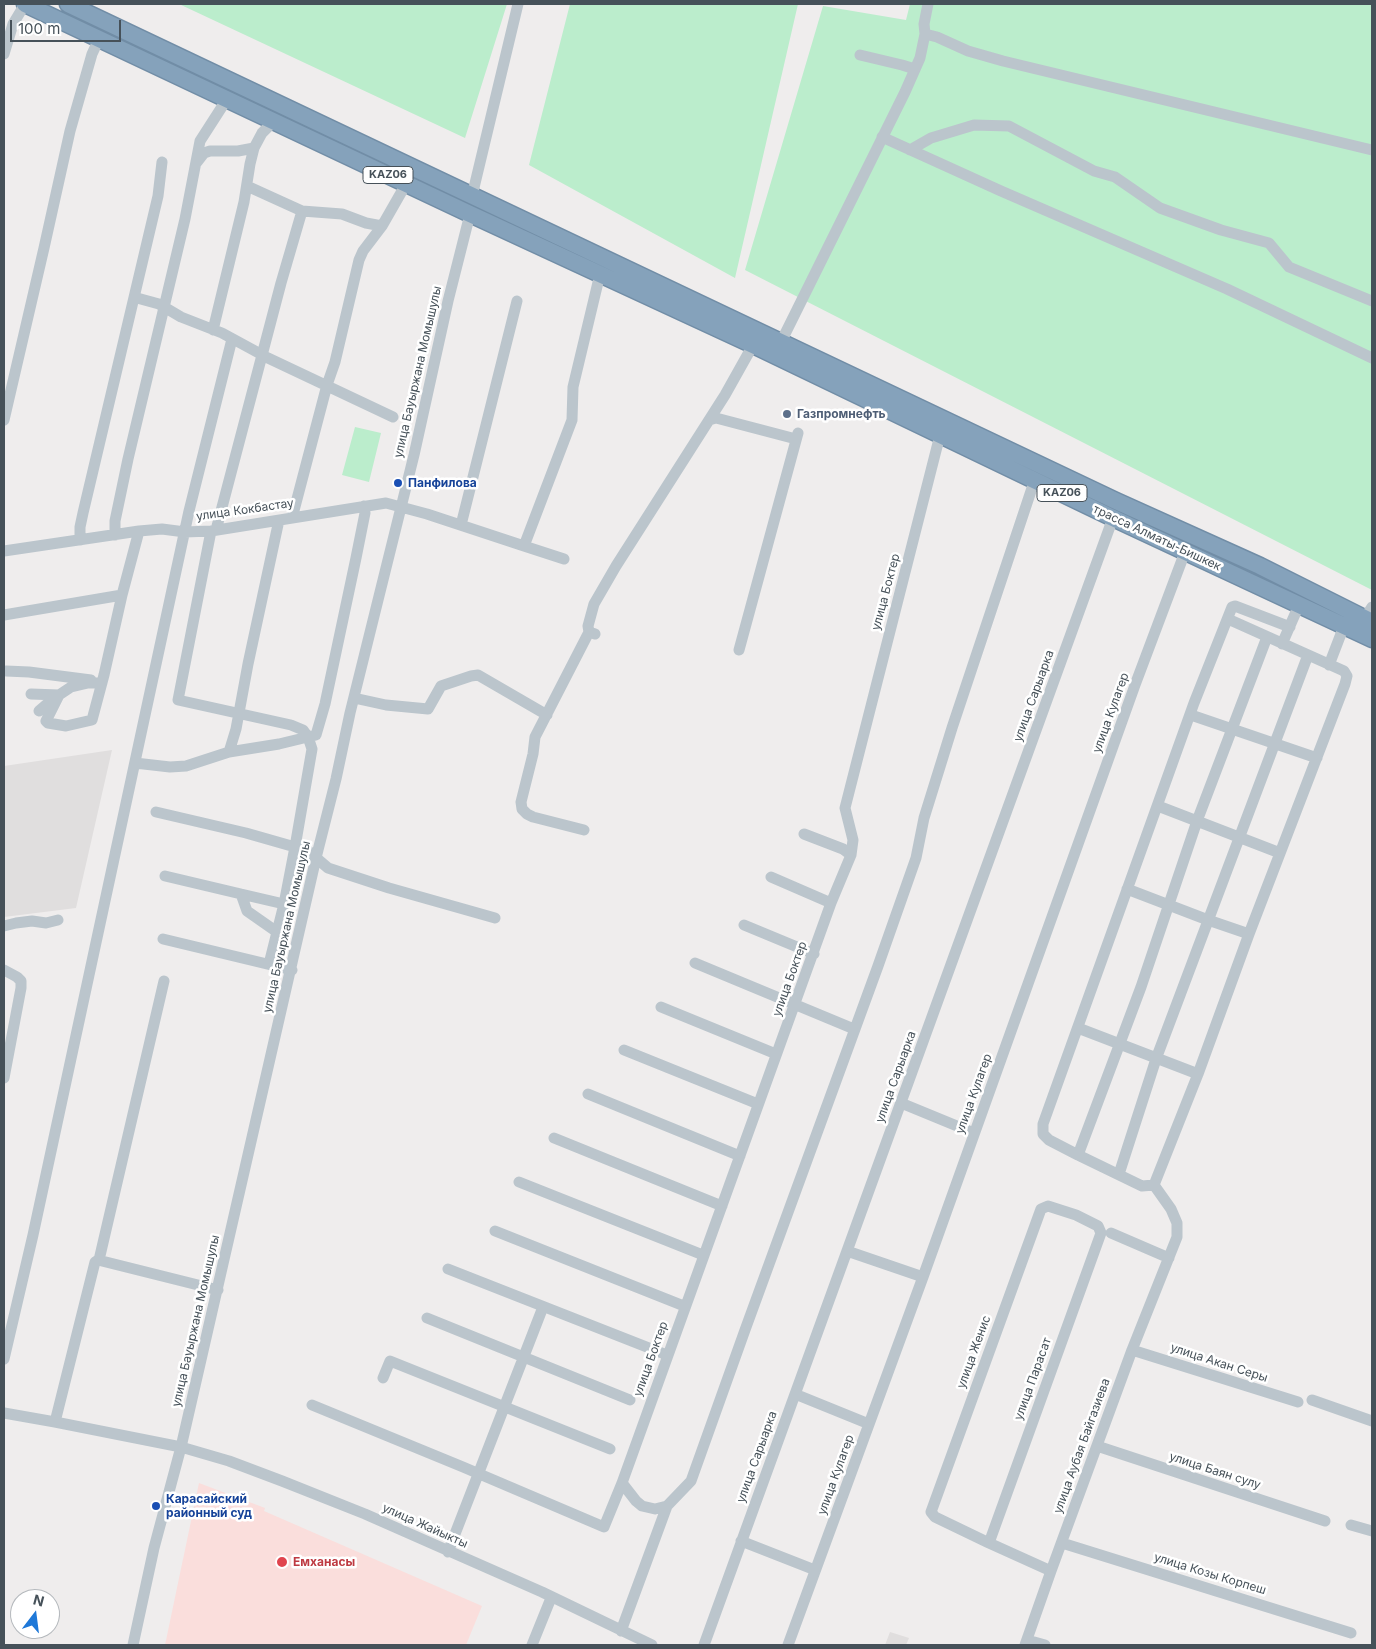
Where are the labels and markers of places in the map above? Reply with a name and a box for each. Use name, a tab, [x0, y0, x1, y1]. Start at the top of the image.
place label: Газпромнефть	[797, 407, 886, 421]
marker: Газпромнефть	[781, 408, 793, 420]
place label: Панфилова	[408, 476, 477, 490]
marker: Панфилова	[392, 477, 404, 489]
place label: Карасайский районный суд	[166, 1492, 252, 1520]
marker: Карасайский районный суд	[150, 1500, 162, 1512]
marker: Емханасы	[275, 1555, 289, 1569]
place label: Емханасы	[293, 1555, 355, 1569]

